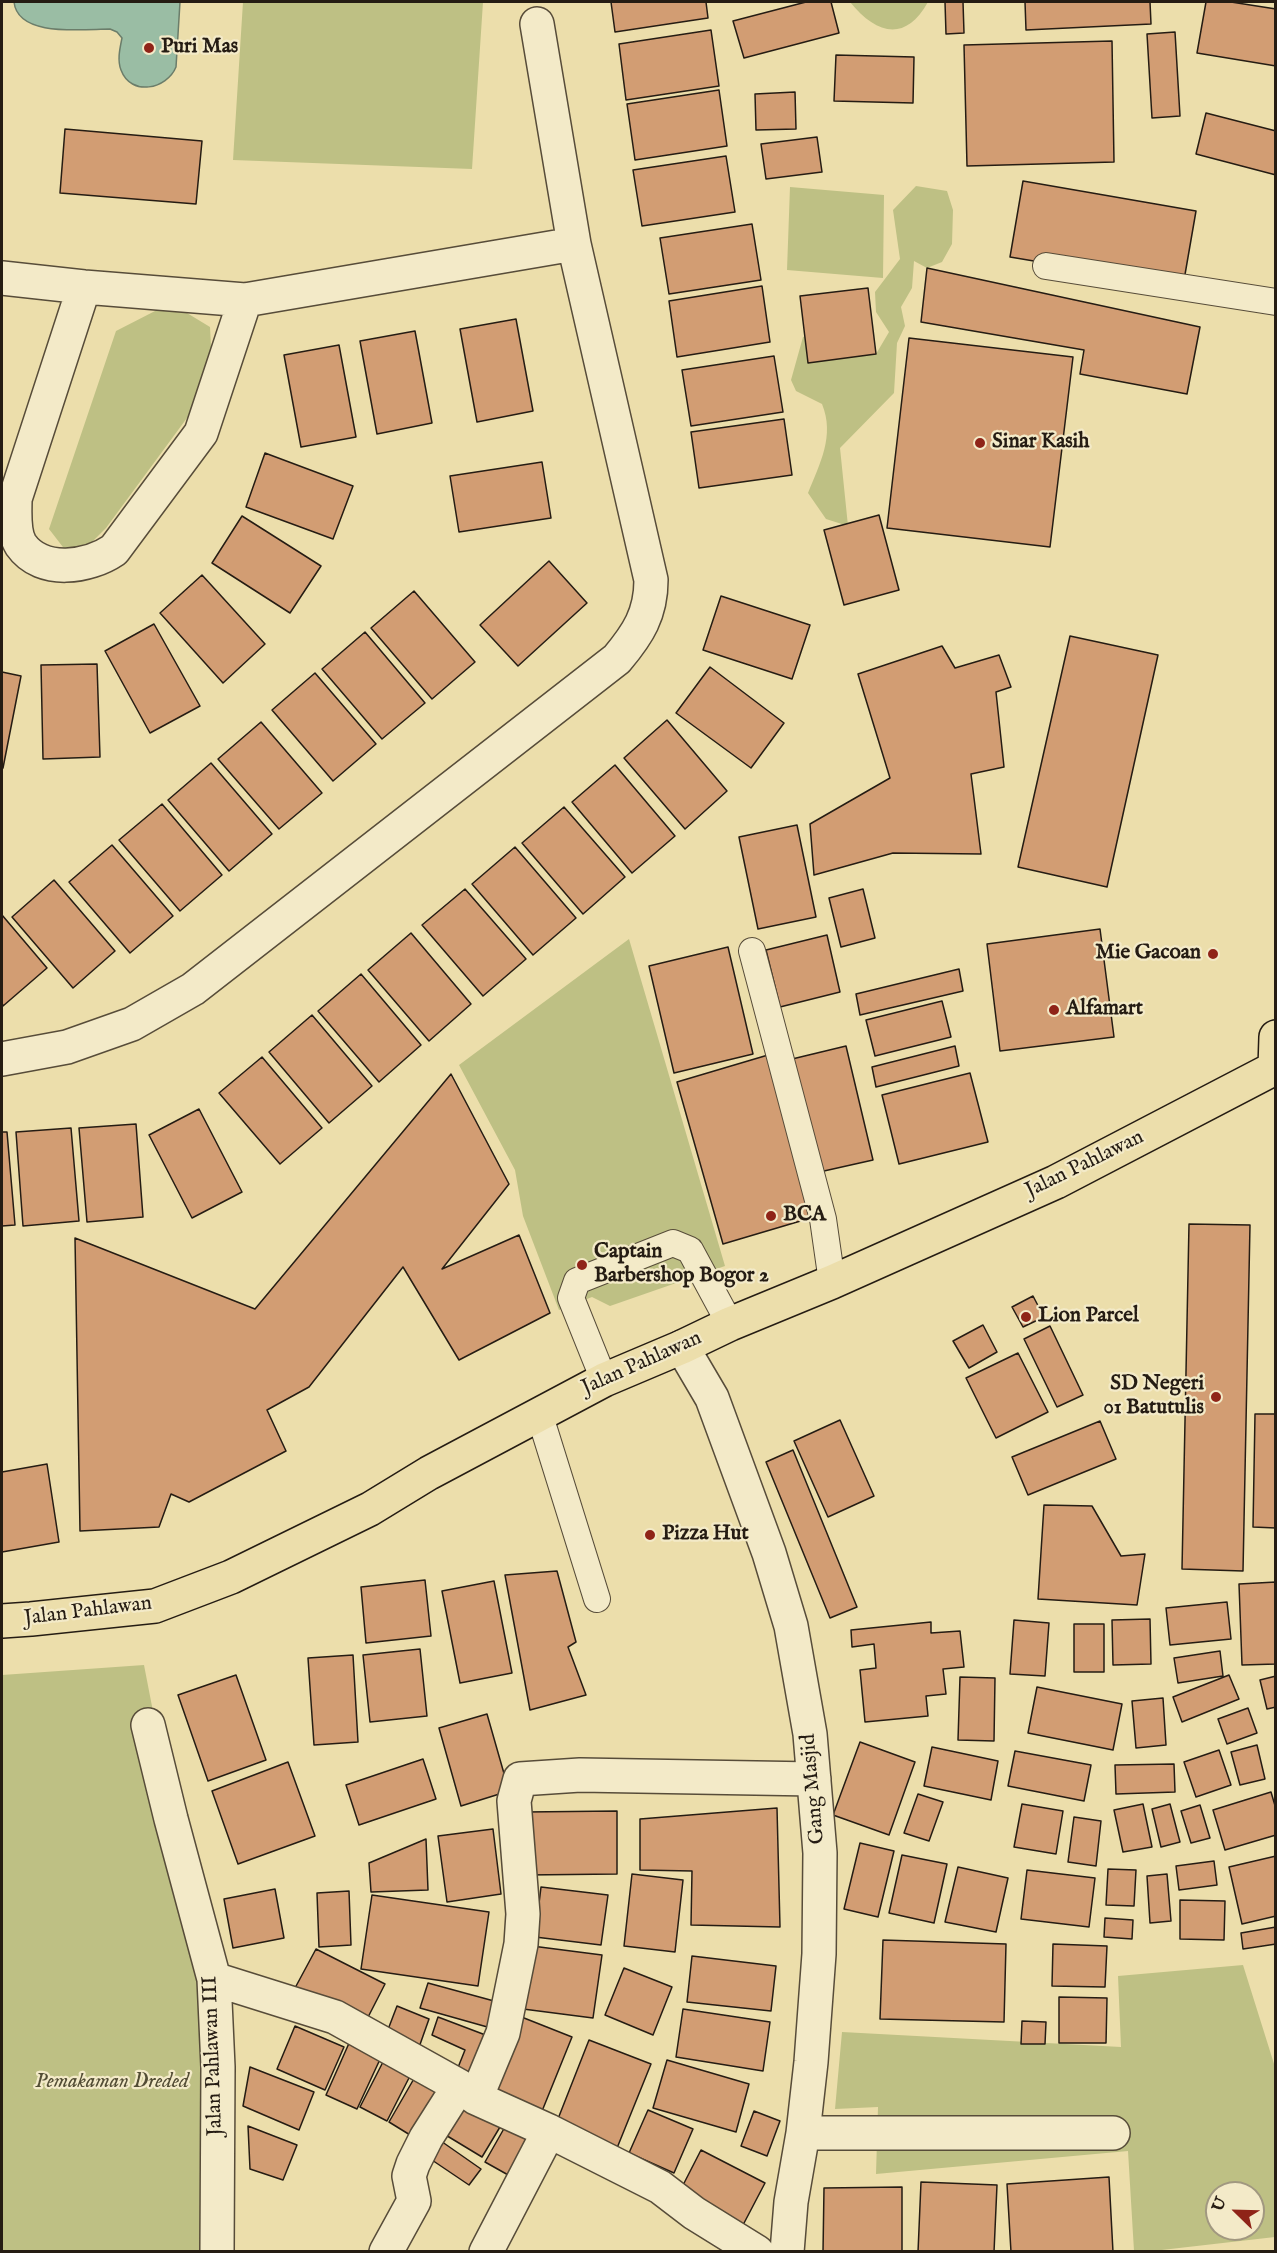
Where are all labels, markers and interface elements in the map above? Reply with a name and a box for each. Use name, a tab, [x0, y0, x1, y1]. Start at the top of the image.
place label: Puri Mas	[161, 35, 238, 61]
marker: Puri Mas	[142, 41, 156, 55]
place label: Sinar Kasih	[992, 430, 1089, 456]
marker: Sinar Kasih	[973, 436, 987, 450]
place label: Mie Gacoan	[1095, 941, 1201, 967]
marker: Mie Gacoan	[1206, 947, 1220, 961]
place label: Alfamart	[1066, 997, 1143, 1023]
marker: Alfamart	[1047, 1003, 1061, 1017]
street label: Jalan Pahlawan	[1022, 1126, 1148, 1204]
place label: BCA	[783, 1203, 826, 1229]
marker: BCA	[764, 1209, 778, 1223]
place label: Captain Barbershop Bogor 2	[594, 1240, 769, 1290]
marker: Captain Barbershop Bogor 2	[575, 1258, 589, 1272]
place label: Lion Parcel	[1038, 1304, 1139, 1330]
marker: Lion Parcel	[1019, 1310, 1033, 1324]
street label: Jalan Pahlawan	[578, 1326, 706, 1402]
place label: SD Negeri 01 Batutulis	[1103, 1372, 1204, 1422]
marker: SD Negeri 01 Batutulis	[1209, 1390, 1223, 1404]
place label: Pizza Hut	[662, 1522, 749, 1548]
marker: Pizza Hut	[643, 1528, 657, 1542]
street label: Jalan Pahlawan	[23, 1592, 153, 1632]
street label: Gang Masjid	[797, 1733, 831, 1845]
street label: Jalan Pahlawan III	[199, 1975, 229, 2137]
park label: Pemakaman Dreded	[35, 2070, 189, 2096]
north arrow	[1205, 2181, 1265, 2241]
text: U	[1208, 2195, 1232, 2215]

